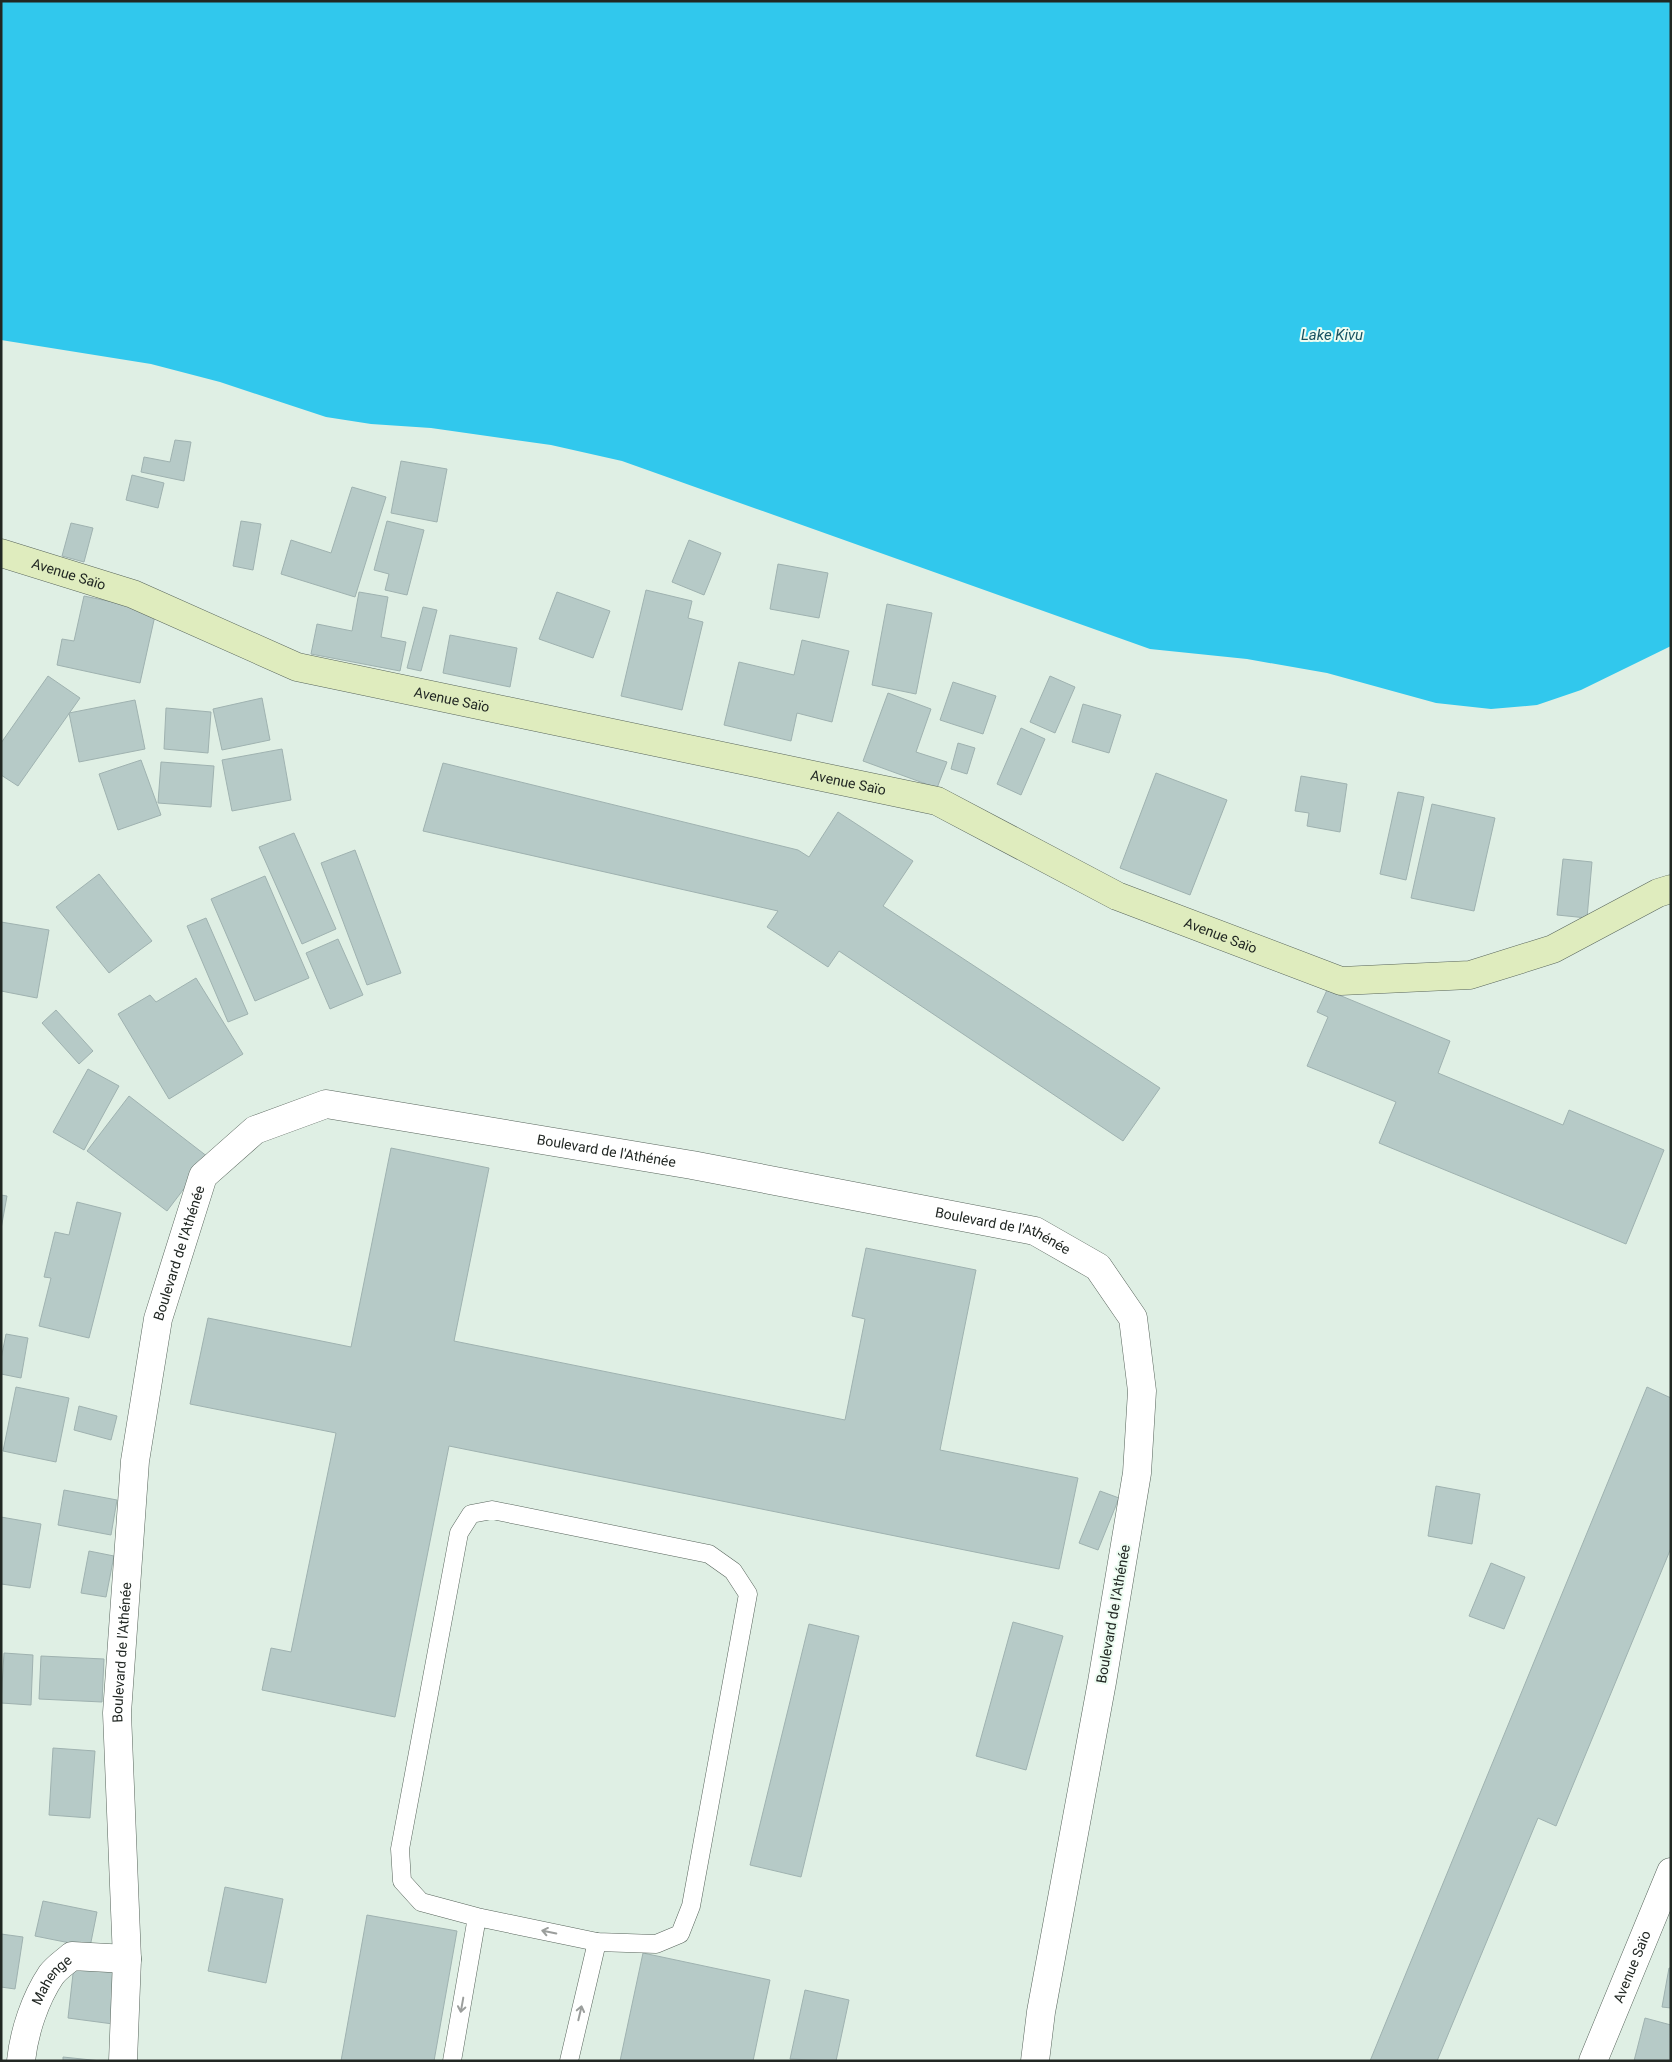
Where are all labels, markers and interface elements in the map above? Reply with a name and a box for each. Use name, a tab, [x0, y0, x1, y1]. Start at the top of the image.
water label: Lake Kivu	[1301, 326, 1363, 344]
street label: Avenue Saïo	[30, 555, 108, 593]
street label: Avenue Saïo	[413, 684, 491, 715]
street label: Avenue Saïo	[809, 767, 888, 798]
street label: Avenue Saïo	[1182, 914, 1259, 956]
street label: Boulevard de l'Athénée	[536, 1131, 677, 1170]
street label: Boulevard de l'Athénée	[150, 1183, 208, 1323]
street label: Boulevard de l'Athénée	[934, 1204, 1073, 1257]
street label: Boulevard de l'Athénée	[1093, 1543, 1133, 1685]
street label: Boulevard de l'Athénée	[109, 1582, 134, 1723]
one-way arrow	[541, 1927, 557, 1936]
street label: Avenue Saïo	[1610, 1928, 1654, 2005]
street label: Mahenge	[28, 1952, 75, 2007]
one-way arrow	[456, 1997, 466, 2013]
one-way arrow	[576, 2006, 585, 2022]

